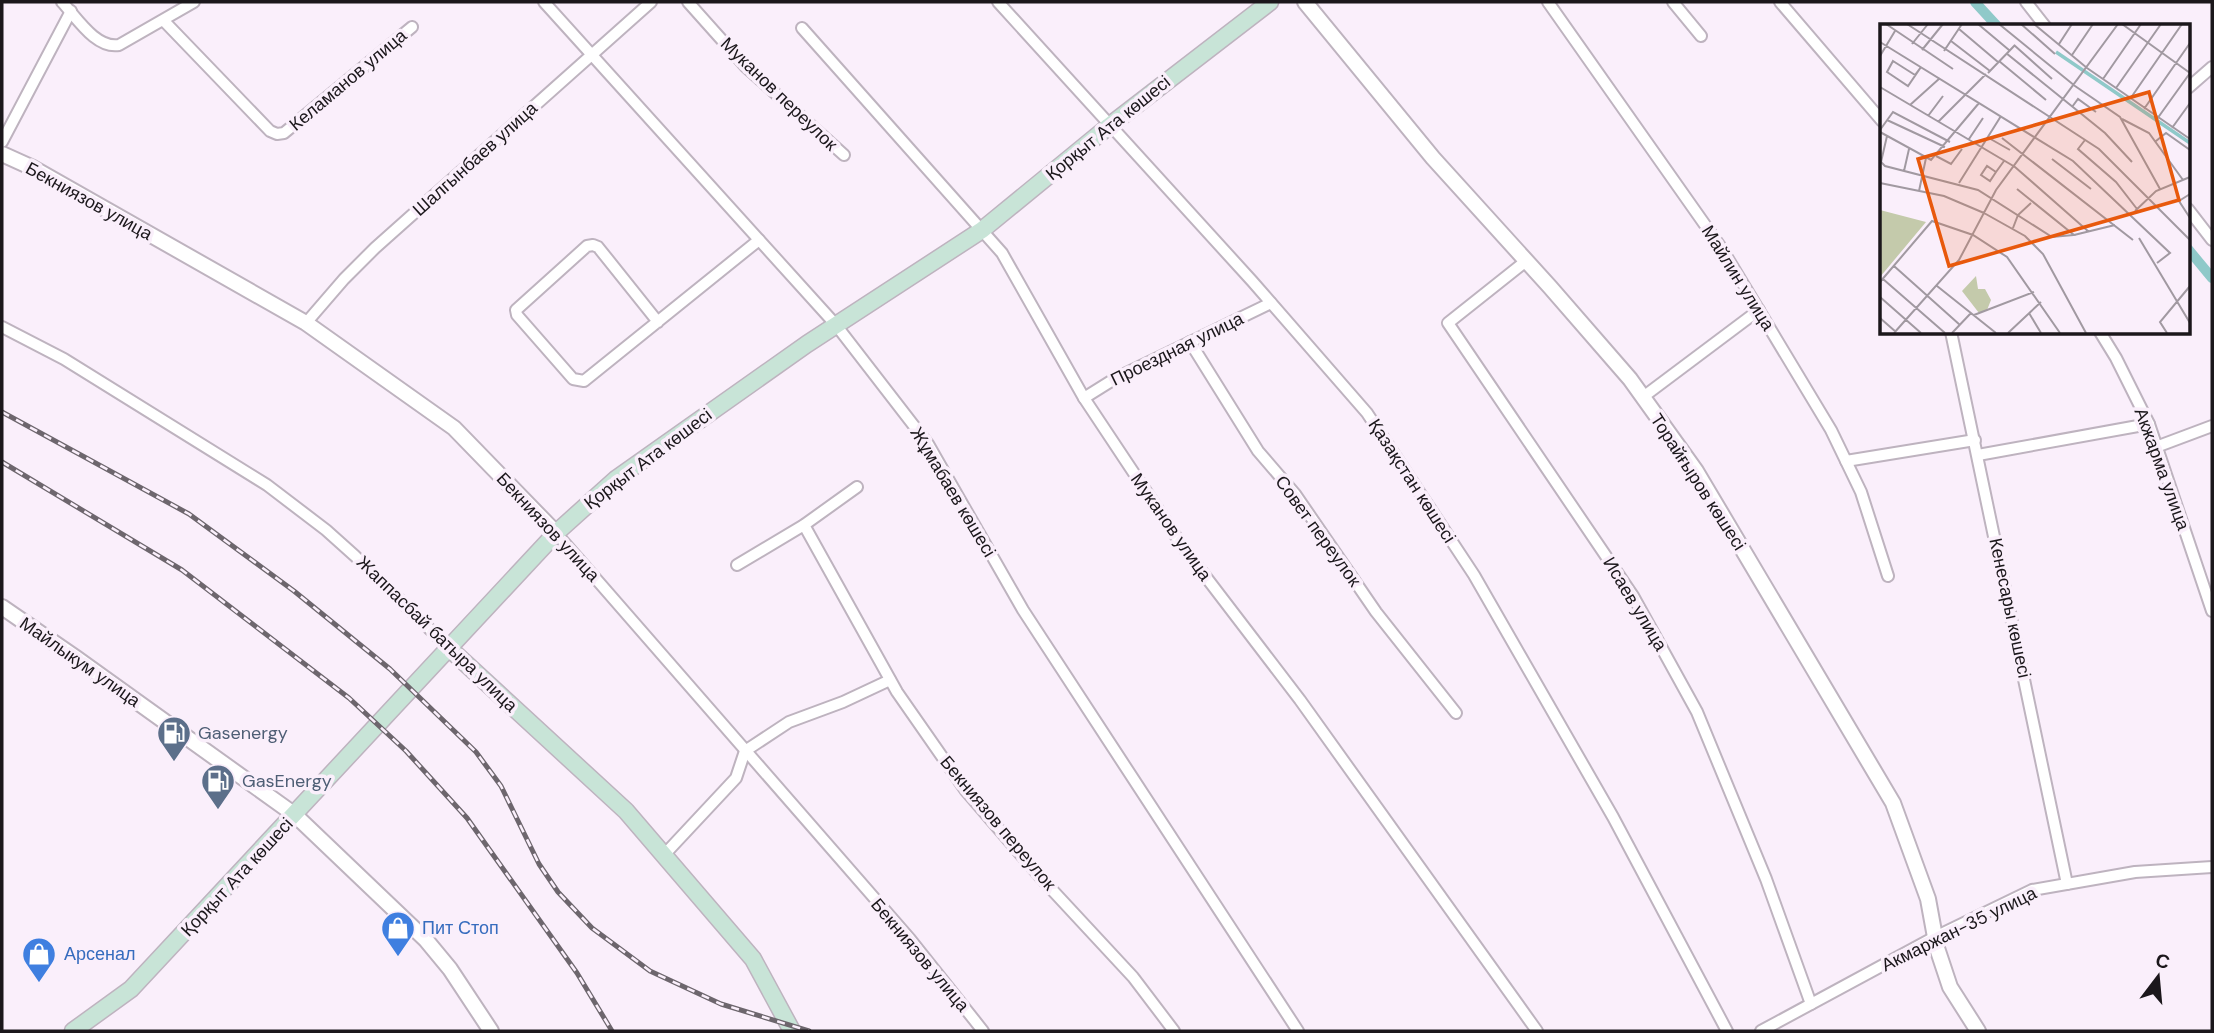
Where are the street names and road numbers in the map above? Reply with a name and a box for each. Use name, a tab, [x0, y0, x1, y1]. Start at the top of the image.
street label: Келаманов улица	[284, 23, 413, 136]
street label: Муканов переулок	[715, 32, 843, 156]
street label: Қорқыт Ата көшесі	[1041, 70, 1175, 186]
street label: Шалгынбаев улица	[407, 96, 543, 222]
street label: Бекниязов улица	[21, 156, 157, 246]
street label: Майлин улица	[1696, 221, 1781, 336]
street label: Проездная улица	[1107, 306, 1248, 392]
street label: Қорқыт Ата көшесі	[579, 403, 717, 515]
street label: Акжарма улица	[2129, 404, 2196, 534]
street label: Торайғыров көшесі	[1645, 409, 1751, 555]
street label: Қазақстан көшесі	[1363, 414, 1461, 548]
street label: Жұмабаев көшесі	[905, 423, 1001, 561]
street label: Бекниязов улица	[491, 467, 606, 588]
street label: Муканов улица	[1125, 468, 1218, 586]
street label: Совет переулок	[1270, 471, 1366, 591]
street label: Кенесары көшесі	[1983, 536, 2037, 680]
street label: Жаппасбай батыра улица	[351, 551, 523, 718]
street label: Исаев улица	[1597, 552, 1673, 656]
street label: Майлыкум улица	[15, 611, 146, 713]
street label: Бекниязов переулок	[935, 751, 1061, 895]
street label: Қорқыт Ата көшесі	[176, 812, 298, 942]
street label: Акмаржан-35 улица	[1877, 881, 2041, 977]
street label: Бекниязов улица	[865, 893, 975, 1018]

